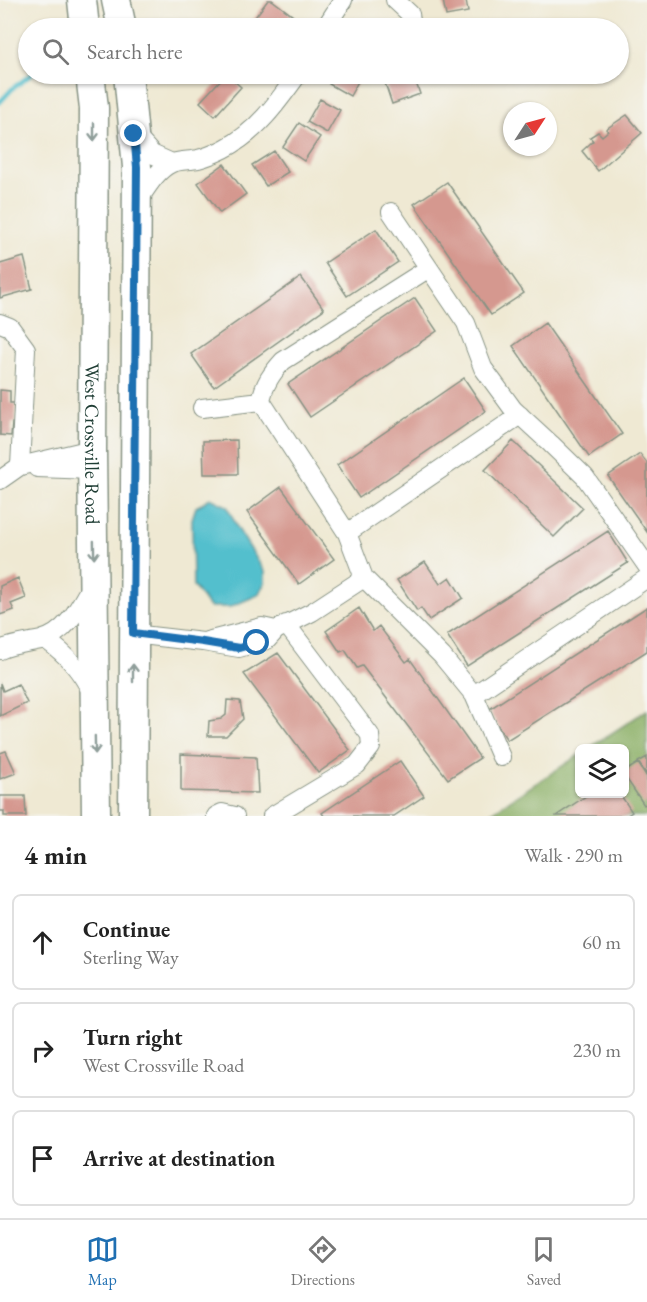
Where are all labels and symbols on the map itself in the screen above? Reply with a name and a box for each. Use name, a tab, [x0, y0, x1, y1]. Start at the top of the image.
north arrow	[503, 102, 557, 156]
route end	[120, 120, 146, 146]
one-way arrow	[88, 121, 100, 141]
street label: West Crossville Road	[79, 363, 106, 526]
one-way arrow	[88, 539, 99, 559]
route start	[243, 629, 269, 655]
one-way arrow	[127, 663, 139, 683]
one-way arrow	[89, 734, 100, 754]

